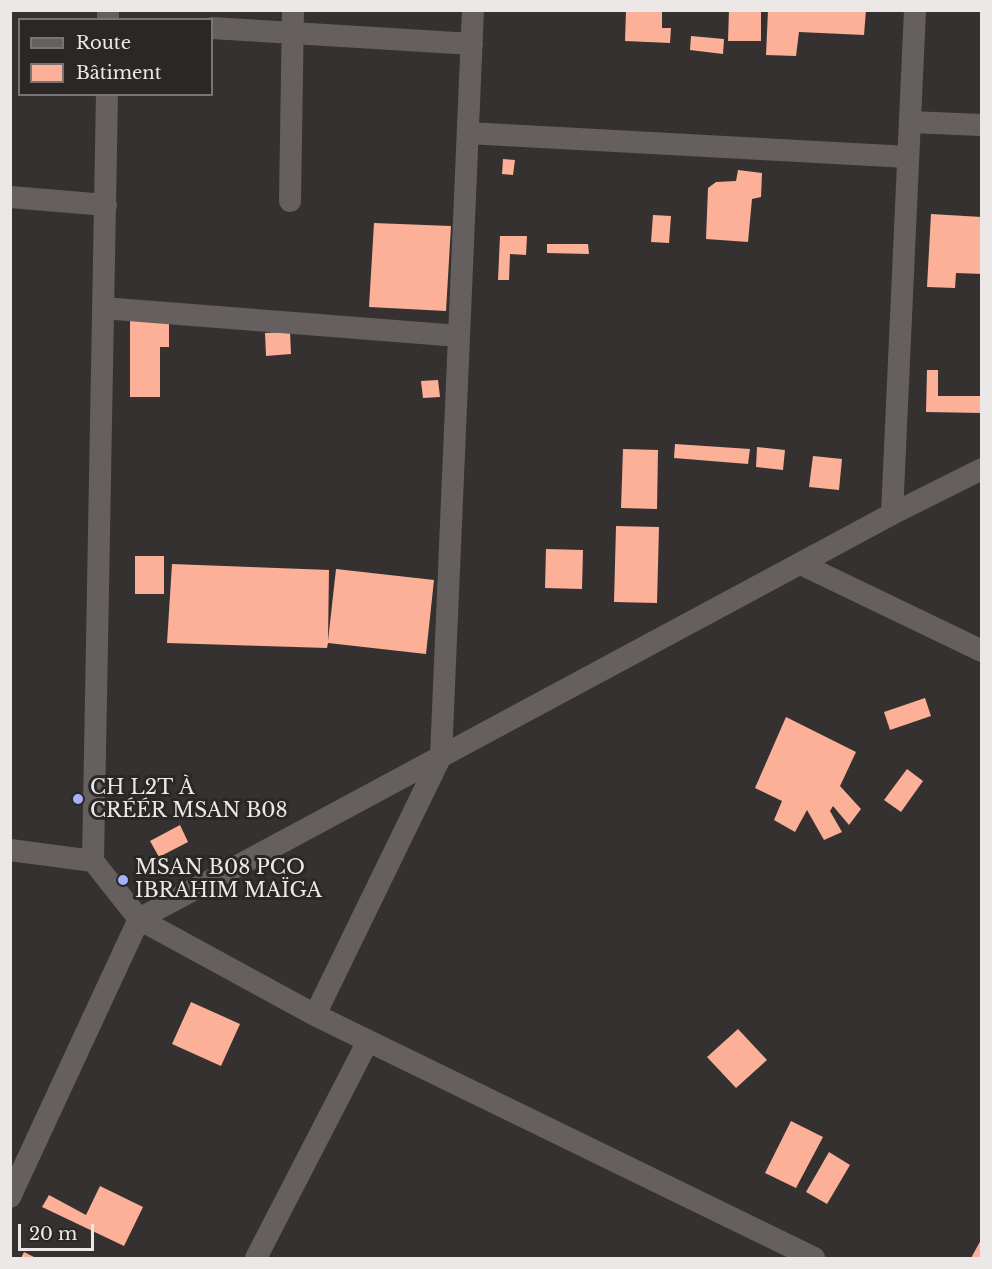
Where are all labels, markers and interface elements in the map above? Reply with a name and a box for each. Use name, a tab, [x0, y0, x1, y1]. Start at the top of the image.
legend	[18, 18, 213, 96]
text: Route	[76, 32, 131, 54]
text: Bâtiment	[76, 62, 162, 84]
place label: CH L2T À CRÉÉR MSAN B08	[90, 776, 288, 823]
marker: CH L2T À CRÉÉR MSAN B08	[71, 792, 85, 806]
place label: MSAN B08 PCO IBRAHIM MAÏGA	[135, 856, 322, 903]
marker: MSAN B08 PCO IBRAHIM MAÏGA	[116, 873, 130, 887]
scale bar	[21, 1212, 98, 1250]
text: 20 m	[29, 1223, 77, 1245]

